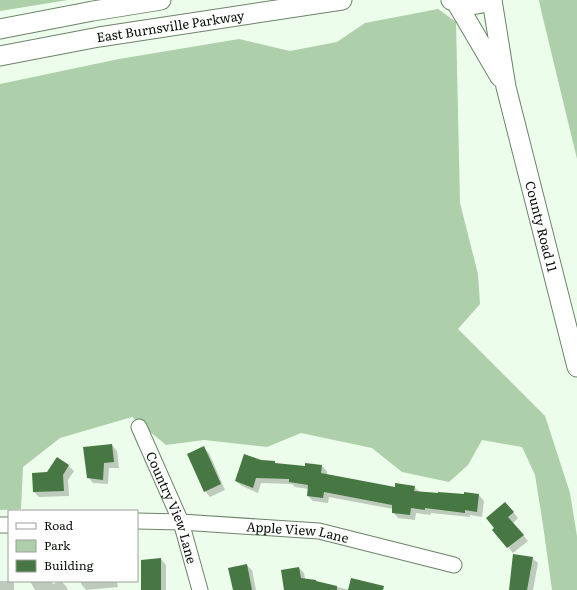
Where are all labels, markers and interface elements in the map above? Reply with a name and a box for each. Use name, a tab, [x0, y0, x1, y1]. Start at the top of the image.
street label: East Burnsville Parkway	[95, 5, 246, 46]
street label: County Road 11	[521, 179, 563, 274]
street label: Country View Lane	[142, 448, 202, 566]
legend	[8, 510, 138, 582]
text: Road	[44, 516, 74, 534]
street label: Apple View Lane	[246, 516, 351, 547]
text: Park	[44, 536, 71, 554]
text: Building	[44, 556, 94, 574]

